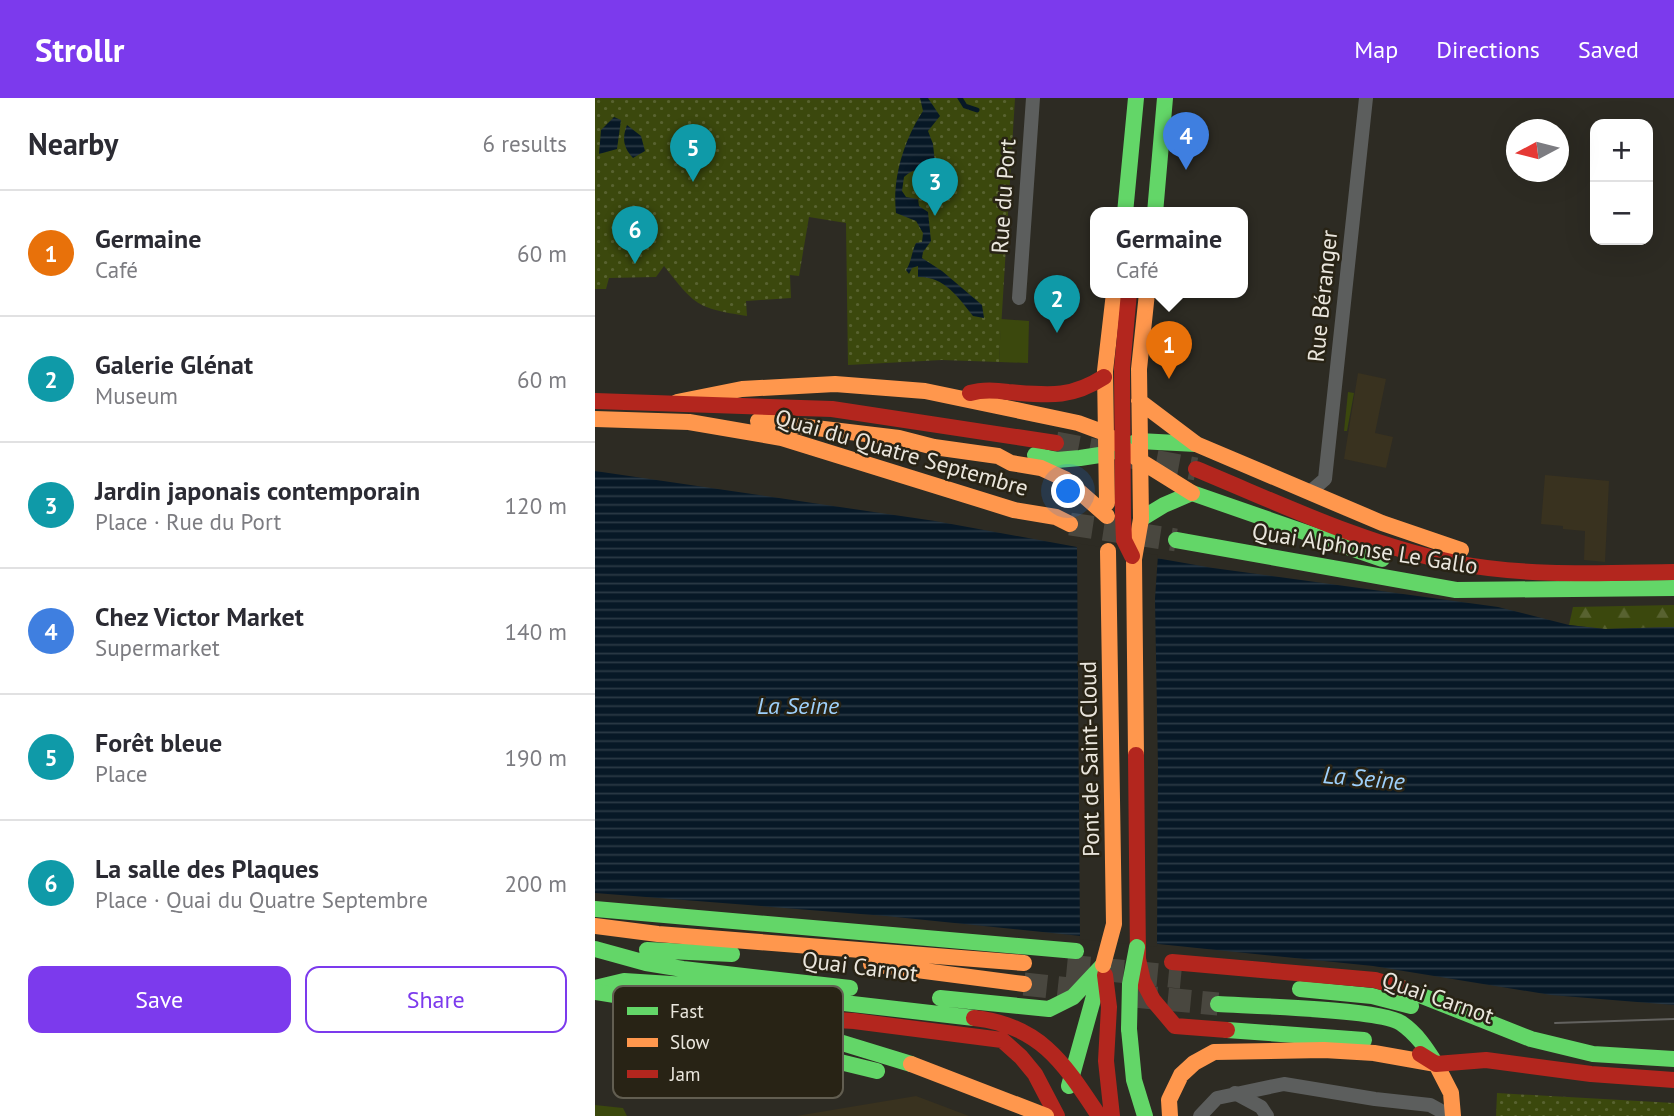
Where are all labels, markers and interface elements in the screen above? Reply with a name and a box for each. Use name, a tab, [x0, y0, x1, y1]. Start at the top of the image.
text: Strollr	[35, 28, 124, 71]
text: Map	[1354, 34, 1398, 65]
text: Directions	[1436, 34, 1540, 65]
text: Saved	[1578, 34, 1639, 65]
pin: 4	[1163, 112, 1209, 170]
north arrow	[1506, 119, 1569, 182]
map controls	[1590, 119, 1653, 245]
button: +	[1590, 119, 1653, 182]
text: Nearby	[28, 124, 118, 163]
pin: 5	[670, 124, 716, 182]
text: 6 results	[483, 129, 567, 158]
street label: Rue du Port	[985, 137, 1021, 255]
pin: 3	[912, 158, 958, 216]
button: −	[1590, 182, 1653, 245]
pin: 6	[612, 206, 658, 264]
popup	[1090, 207, 1248, 298]
text: Germaine	[95, 222, 201, 255]
text: Germaine	[1116, 222, 1222, 255]
street label: Rue Béranger	[1301, 228, 1343, 363]
text: 1	[44, 239, 58, 268]
text: 60 m	[517, 239, 567, 268]
text: Café	[95, 255, 138, 284]
text: Café	[1116, 255, 1159, 284]
pin: 2	[1034, 275, 1080, 333]
pin: 1	[1146, 321, 1192, 379]
text: Galerie Glénat	[95, 348, 253, 381]
text: 2	[44, 365, 58, 394]
text: 60 m	[517, 365, 567, 394]
text: Museum	[95, 381, 178, 410]
street label: Quai du Quatre Septembre	[772, 402, 1032, 502]
text: Jardin japonais contemporain	[95, 474, 420, 507]
your location	[1051, 474, 1085, 508]
text: 3	[44, 491, 58, 520]
text: 120 m	[505, 491, 567, 520]
text: Place · Rue du Port	[95, 507, 281, 536]
street label: Quai Alphonse Le Gallo	[1250, 516, 1480, 580]
text: Chez Victor Market	[95, 600, 304, 633]
text: 4	[44, 617, 58, 646]
text: 140 m	[505, 617, 567, 646]
text: Supermarket	[95, 633, 220, 662]
street label: Pont de Saint-Cloud	[1073, 661, 1105, 857]
water label: La Seine	[757, 690, 839, 721]
text: Forêt bleue	[95, 726, 222, 759]
text: 5	[44, 743, 58, 772]
text: 190 m	[505, 743, 567, 772]
text: Place	[95, 759, 148, 788]
water label: La Seine	[1322, 759, 1406, 797]
text: La salle des Plaques	[95, 852, 319, 885]
text: 6	[44, 869, 58, 898]
text: 200 m	[505, 869, 567, 898]
text: Place · Quai du Quatre Septembre	[95, 885, 428, 914]
street label: Quai Carnot	[800, 945, 920, 988]
street label: Quai Carnot	[1378, 964, 1498, 1030]
button: Save	[28, 966, 291, 1033]
button: Share	[305, 966, 567, 1033]
legend	[613, 986, 843, 1098]
text: Fast	[670, 999, 704, 1023]
text: Slow	[670, 1030, 710, 1054]
text: Jam	[669, 1062, 700, 1086]

